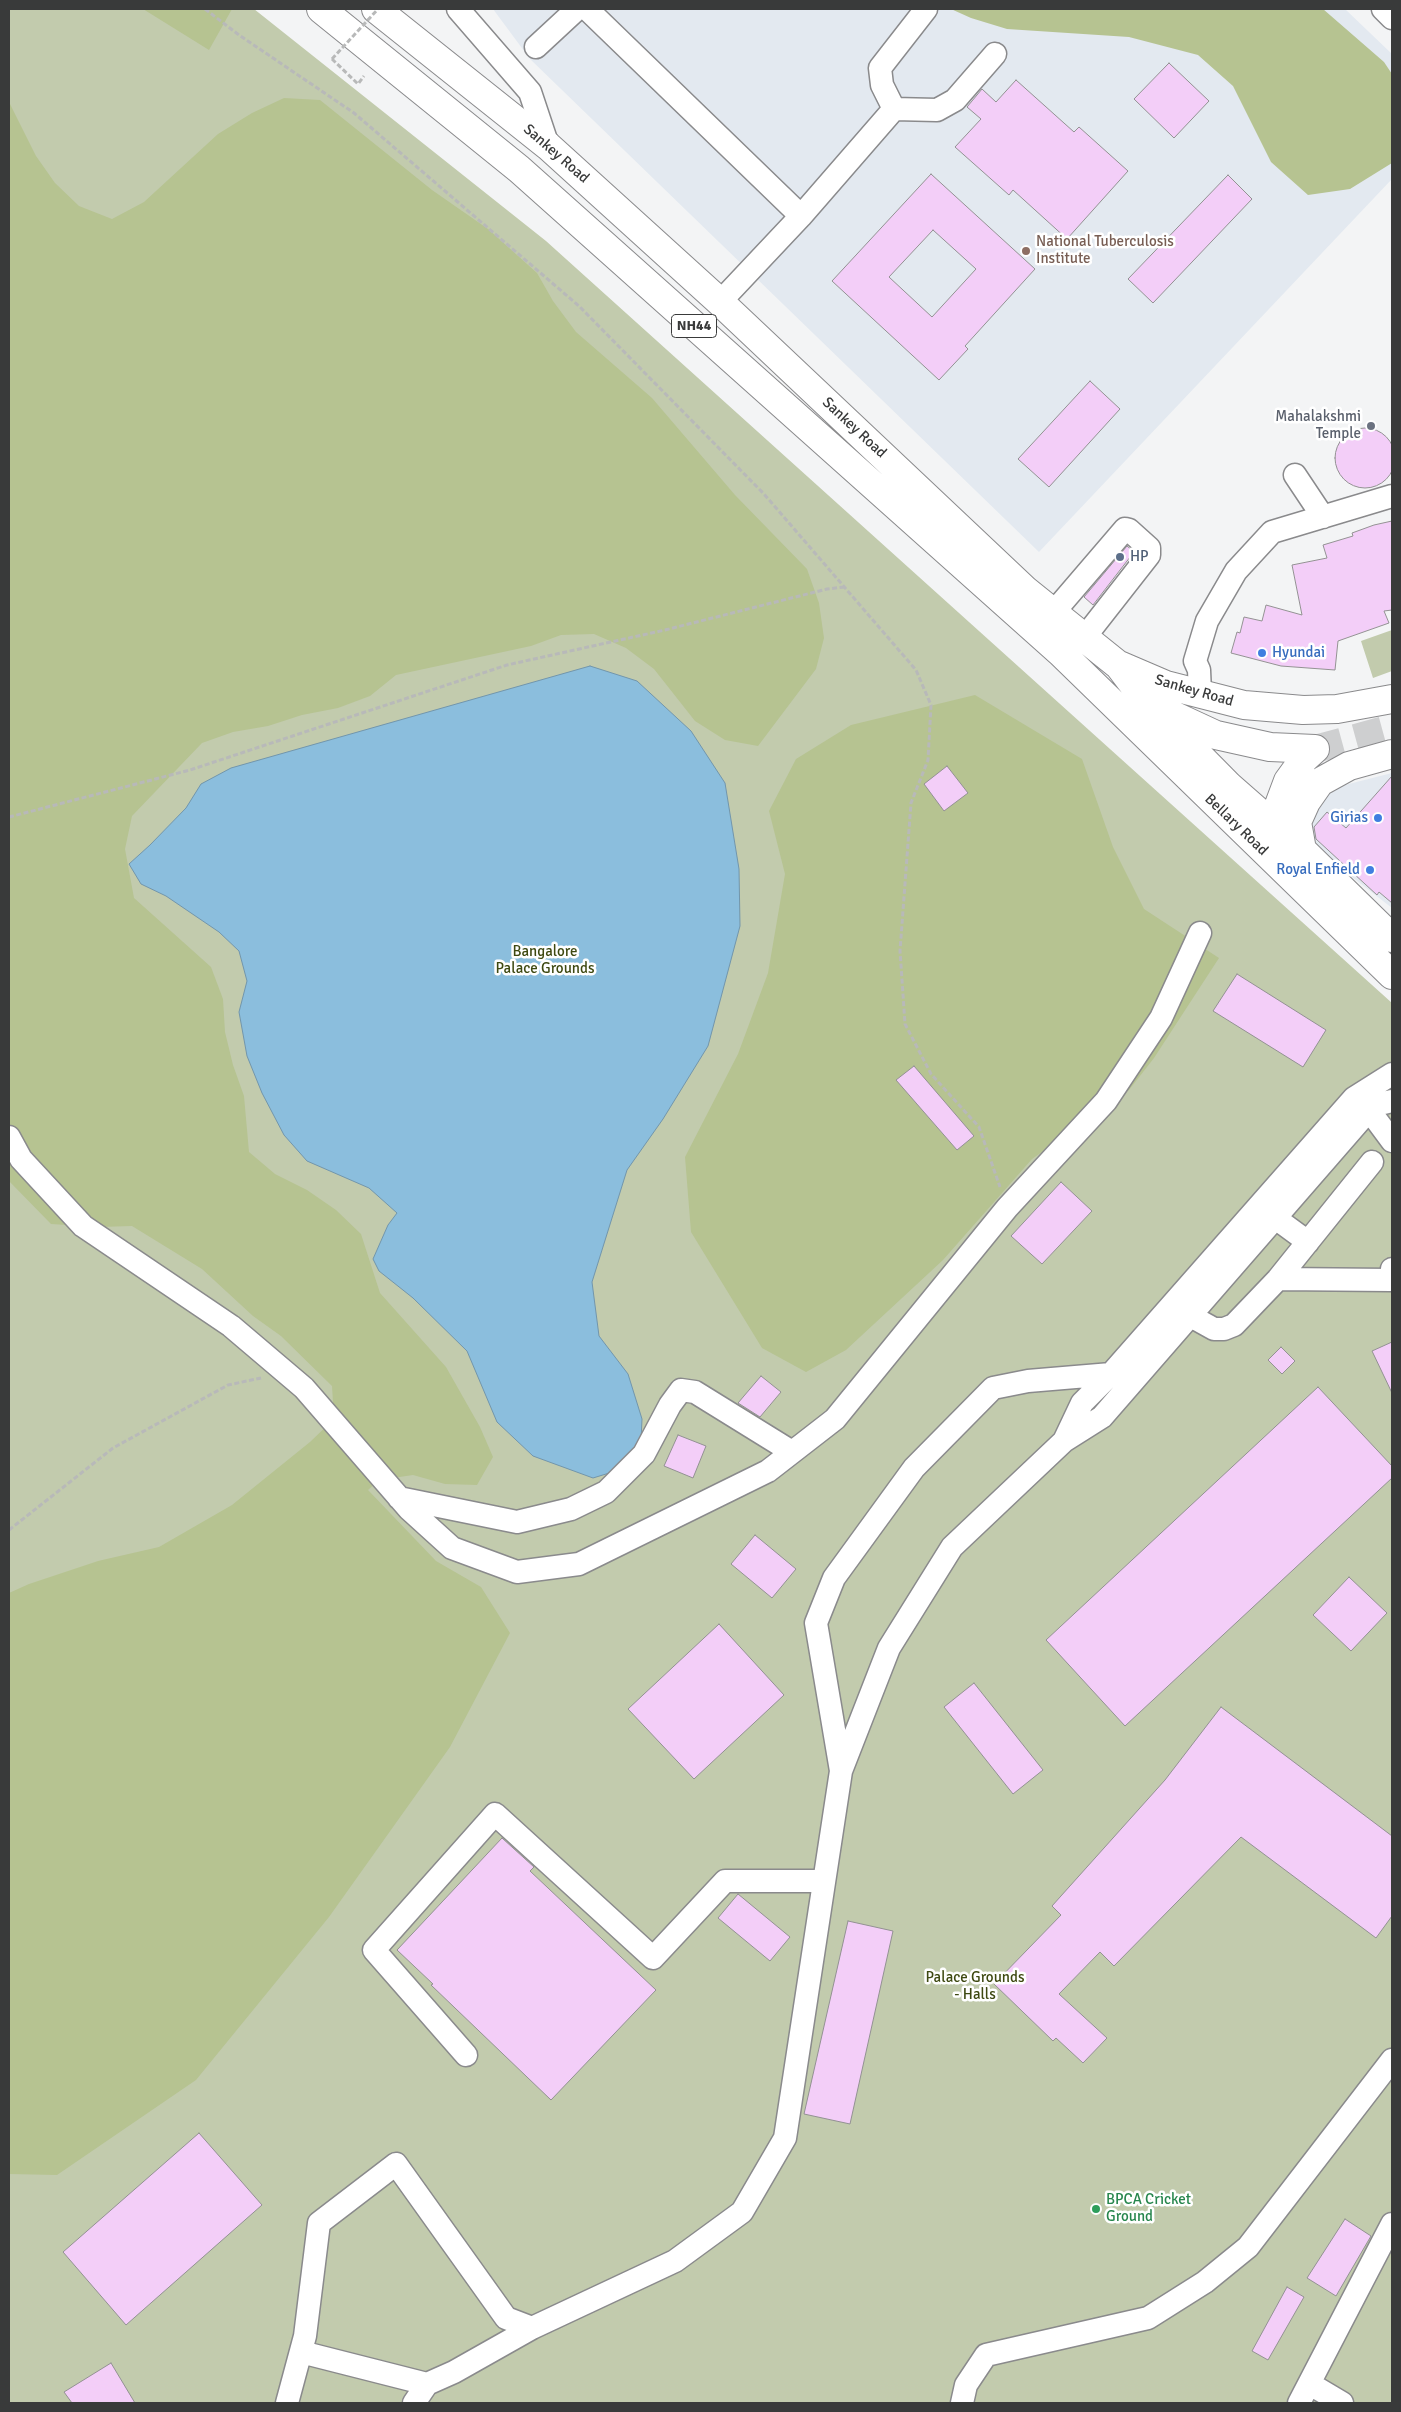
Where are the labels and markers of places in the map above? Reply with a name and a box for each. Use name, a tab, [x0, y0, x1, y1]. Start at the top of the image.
place label: National Tuberculosis Institute	[1036, 233, 1174, 268]
marker: National Tuberculosis Institute	[1020, 245, 1032, 257]
place label: Mahalakshmi Temple	[1275, 408, 1361, 443]
marker: Mahalakshmi Temple	[1365, 420, 1377, 432]
place label: HP	[1130, 548, 1149, 566]
marker: HP	[1114, 551, 1126, 563]
place label: Hyundai	[1272, 644, 1325, 662]
marker: Hyundai	[1256, 647, 1268, 659]
place label: Girias	[1330, 809, 1368, 827]
marker: Girias	[1372, 812, 1384, 824]
place label: Royal Enfield	[1276, 861, 1360, 879]
marker: Royal Enfield	[1364, 864, 1376, 876]
place label: BPCA Cricket Ground	[1106, 2191, 1191, 2226]
marker: BPCA Cricket Ground	[1090, 2203, 1102, 2215]

